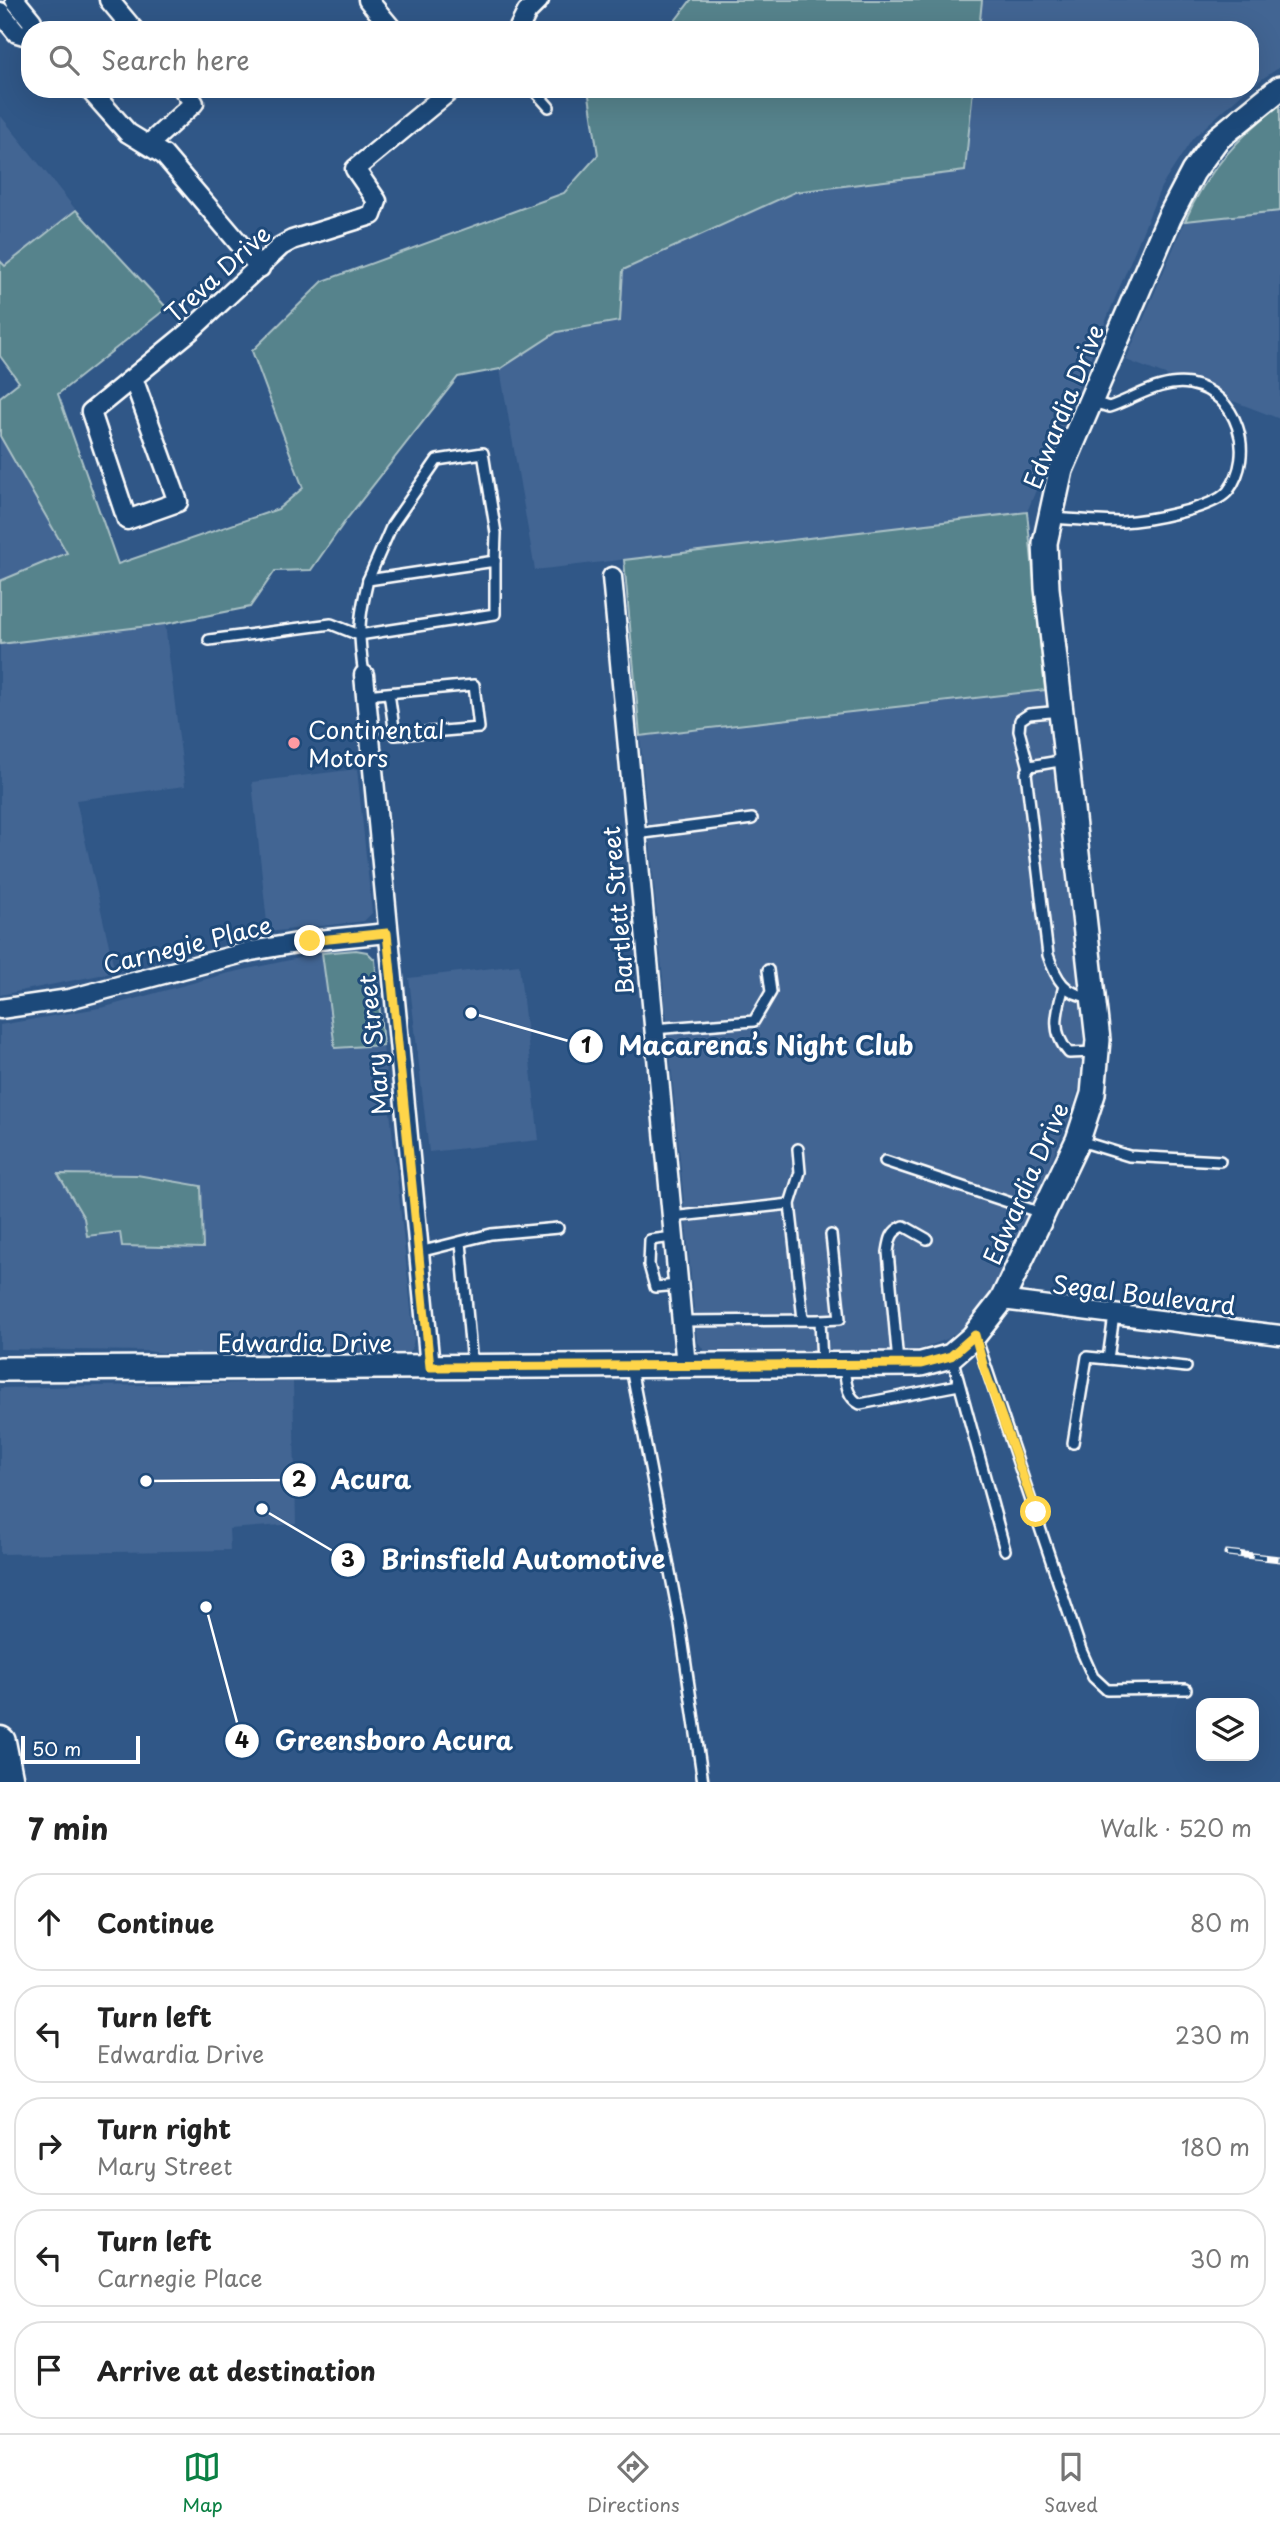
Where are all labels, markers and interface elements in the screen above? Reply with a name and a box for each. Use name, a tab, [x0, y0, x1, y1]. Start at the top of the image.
search box	[21, 21, 1259, 98]
text: Search here	[101, 40, 250, 79]
icon: search	[45, 41, 83, 79]
street label: Treva Drive	[156, 216, 278, 330]
street label: Edwardia Drive	[1014, 318, 1112, 494]
place label: Continental Motors	[308, 711, 445, 775]
marker: Continental Motors	[286, 735, 302, 751]
street label: Bartlett Street	[592, 825, 642, 997]
street label: Carnegie Place	[99, 906, 275, 982]
route end	[294, 925, 325, 956]
street label: Mary Street	[348, 973, 398, 1117]
callout: Macarena’s Night Club	[569, 1022, 928, 1069]
text: Macarena’s Night Club	[619, 1025, 913, 1064]
text: 1	[581, 1028, 591, 1060]
street label: Edwardia Drive	[973, 1096, 1077, 1270]
street label: Segal Boulevard	[1050, 1265, 1238, 1323]
street label: Edwardia Drive	[218, 1324, 392, 1360]
callout: Acura	[281, 1456, 425, 1503]
text: Acura	[330, 1459, 412, 1498]
text: 2	[292, 1462, 307, 1494]
route start	[1020, 1496, 1051, 1527]
callout: Brinsfield Automotive	[331, 1537, 679, 1584]
text: Brinsfield Automotive	[381, 1539, 665, 1578]
text: 3	[341, 1542, 355, 1574]
map controls	[1196, 1698, 1259, 1761]
button: layers	[1196, 1698, 1259, 1761]
callout: Greensboro Acura	[225, 1717, 528, 1764]
text: Greensboro Acura	[275, 1720, 514, 1759]
text: 4	[235, 1723, 249, 1755]
scale bar	[21, 1733, 140, 1765]
text: 50 m	[32, 1734, 81, 1762]
text: 7 min	[28, 1805, 109, 1850]
text: Walk · 520 m	[1100, 1810, 1252, 1845]
icon: ahead	[30, 1903, 68, 1941]
text: Continue	[97, 1903, 214, 1942]
text: 80 m	[1190, 1905, 1250, 1940]
text: Turn left	[97, 1997, 212, 2036]
icon: left	[30, 2015, 68, 2053]
text: 230 m	[1175, 2017, 1250, 2052]
text: Edwardia Drive	[97, 2036, 264, 2071]
text: Turn right	[97, 2109, 231, 2148]
icon: right	[30, 2127, 68, 2165]
text: 180 m	[1181, 2129, 1250, 2164]
text: Mary Street	[97, 2148, 232, 2183]
text: Turn left	[97, 2221, 212, 2260]
icon: left	[30, 2239, 68, 2277]
text: 30 m	[1189, 2241, 1250, 2276]
text: Carnegie Place	[97, 2260, 262, 2295]
icon: arrive	[30, 2351, 68, 2389]
text: Arrive at destination	[97, 2351, 376, 2390]
tab: Map	[182, 2448, 223, 2518]
tab: Directions	[587, 2448, 680, 2518]
tab: Saved	[1044, 2448, 1098, 2518]

